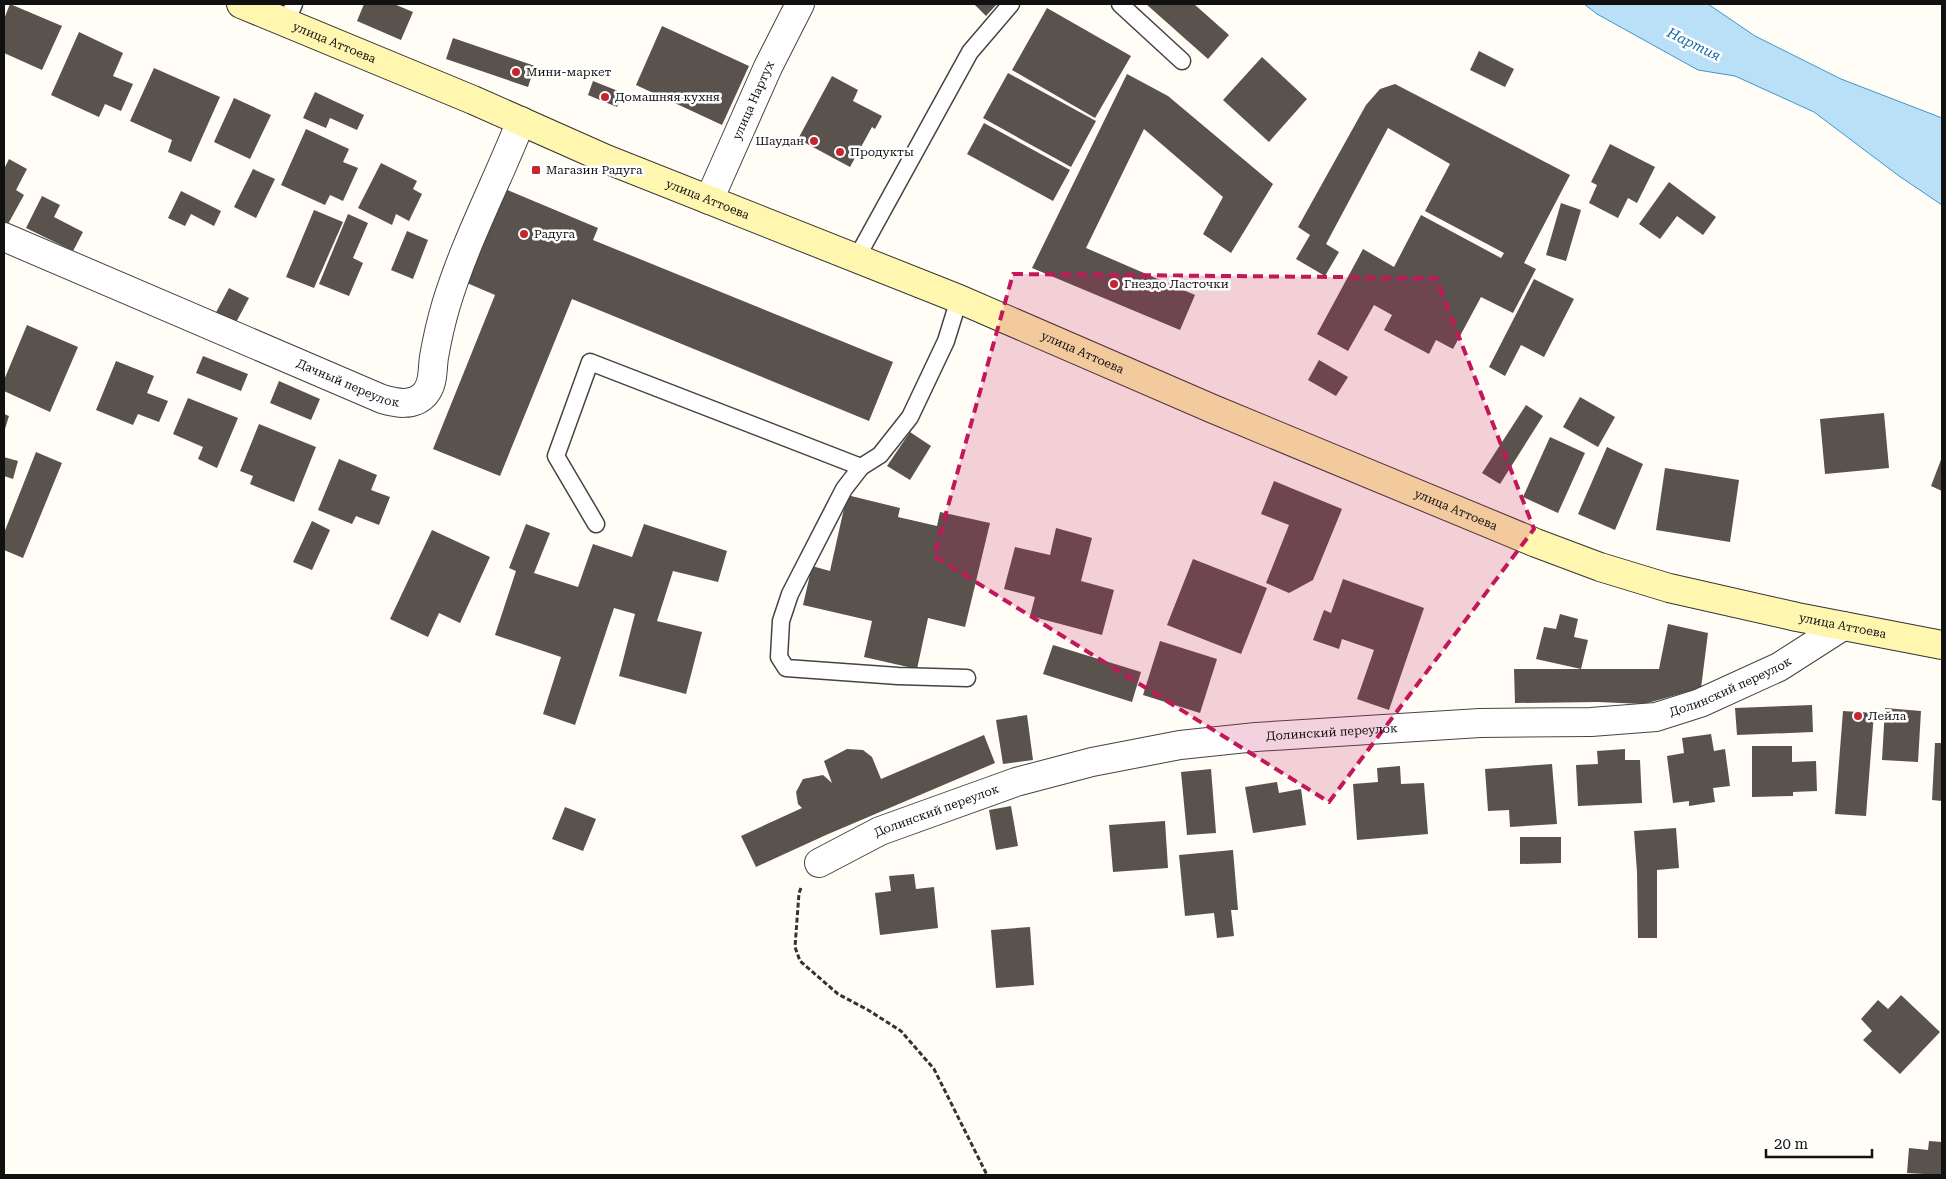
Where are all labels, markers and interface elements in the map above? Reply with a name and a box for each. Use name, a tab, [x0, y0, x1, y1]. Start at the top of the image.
street label: улица Аттоева	[291, 19, 378, 66]
water label: Нартия	[1664, 24, 1723, 64]
street label: улица Нартух	[730, 58, 777, 142]
place label: Мини-маркет	[526, 65, 612, 79]
marker: Мини-маркет	[510, 66, 522, 78]
place label: Домашняя кухня	[615, 90, 720, 104]
marker: Домашняя кухня	[599, 91, 611, 103]
place label: Шаудан	[755, 134, 804, 148]
marker: Шаудан	[808, 135, 820, 147]
place label: Продукты	[850, 145, 914, 159]
marker: Продукты	[834, 146, 846, 158]
place label: Магазин Радуга	[546, 163, 643, 177]
marker: Магазин Радуга	[530, 164, 542, 176]
street label: улица Аттоева	[664, 177, 752, 222]
place label: Радуга	[534, 227, 576, 241]
marker: Радуга	[518, 228, 530, 240]
place label: Гнездо Ласточки	[1124, 277, 1229, 291]
marker: Гнездо Ласточки	[1108, 278, 1120, 290]
street label: улица Аттоева	[1039, 328, 1126, 377]
street label: Дачный переулок	[294, 356, 401, 410]
street label: улица Аттоева	[1412, 486, 1500, 533]
street label: улица Аттоева	[1798, 611, 1888, 641]
street label: Долинский переулок	[1668, 654, 1794, 719]
place label: Лейла	[1868, 709, 1907, 723]
marker: Лейла	[1852, 710, 1864, 722]
street label: Долинский переулок	[1266, 721, 1398, 743]
street label: Долинский переулок	[872, 782, 1001, 840]
scale bar	[1766, 1126, 1872, 1158]
text: 20 m	[1774, 1135, 1809, 1153]

